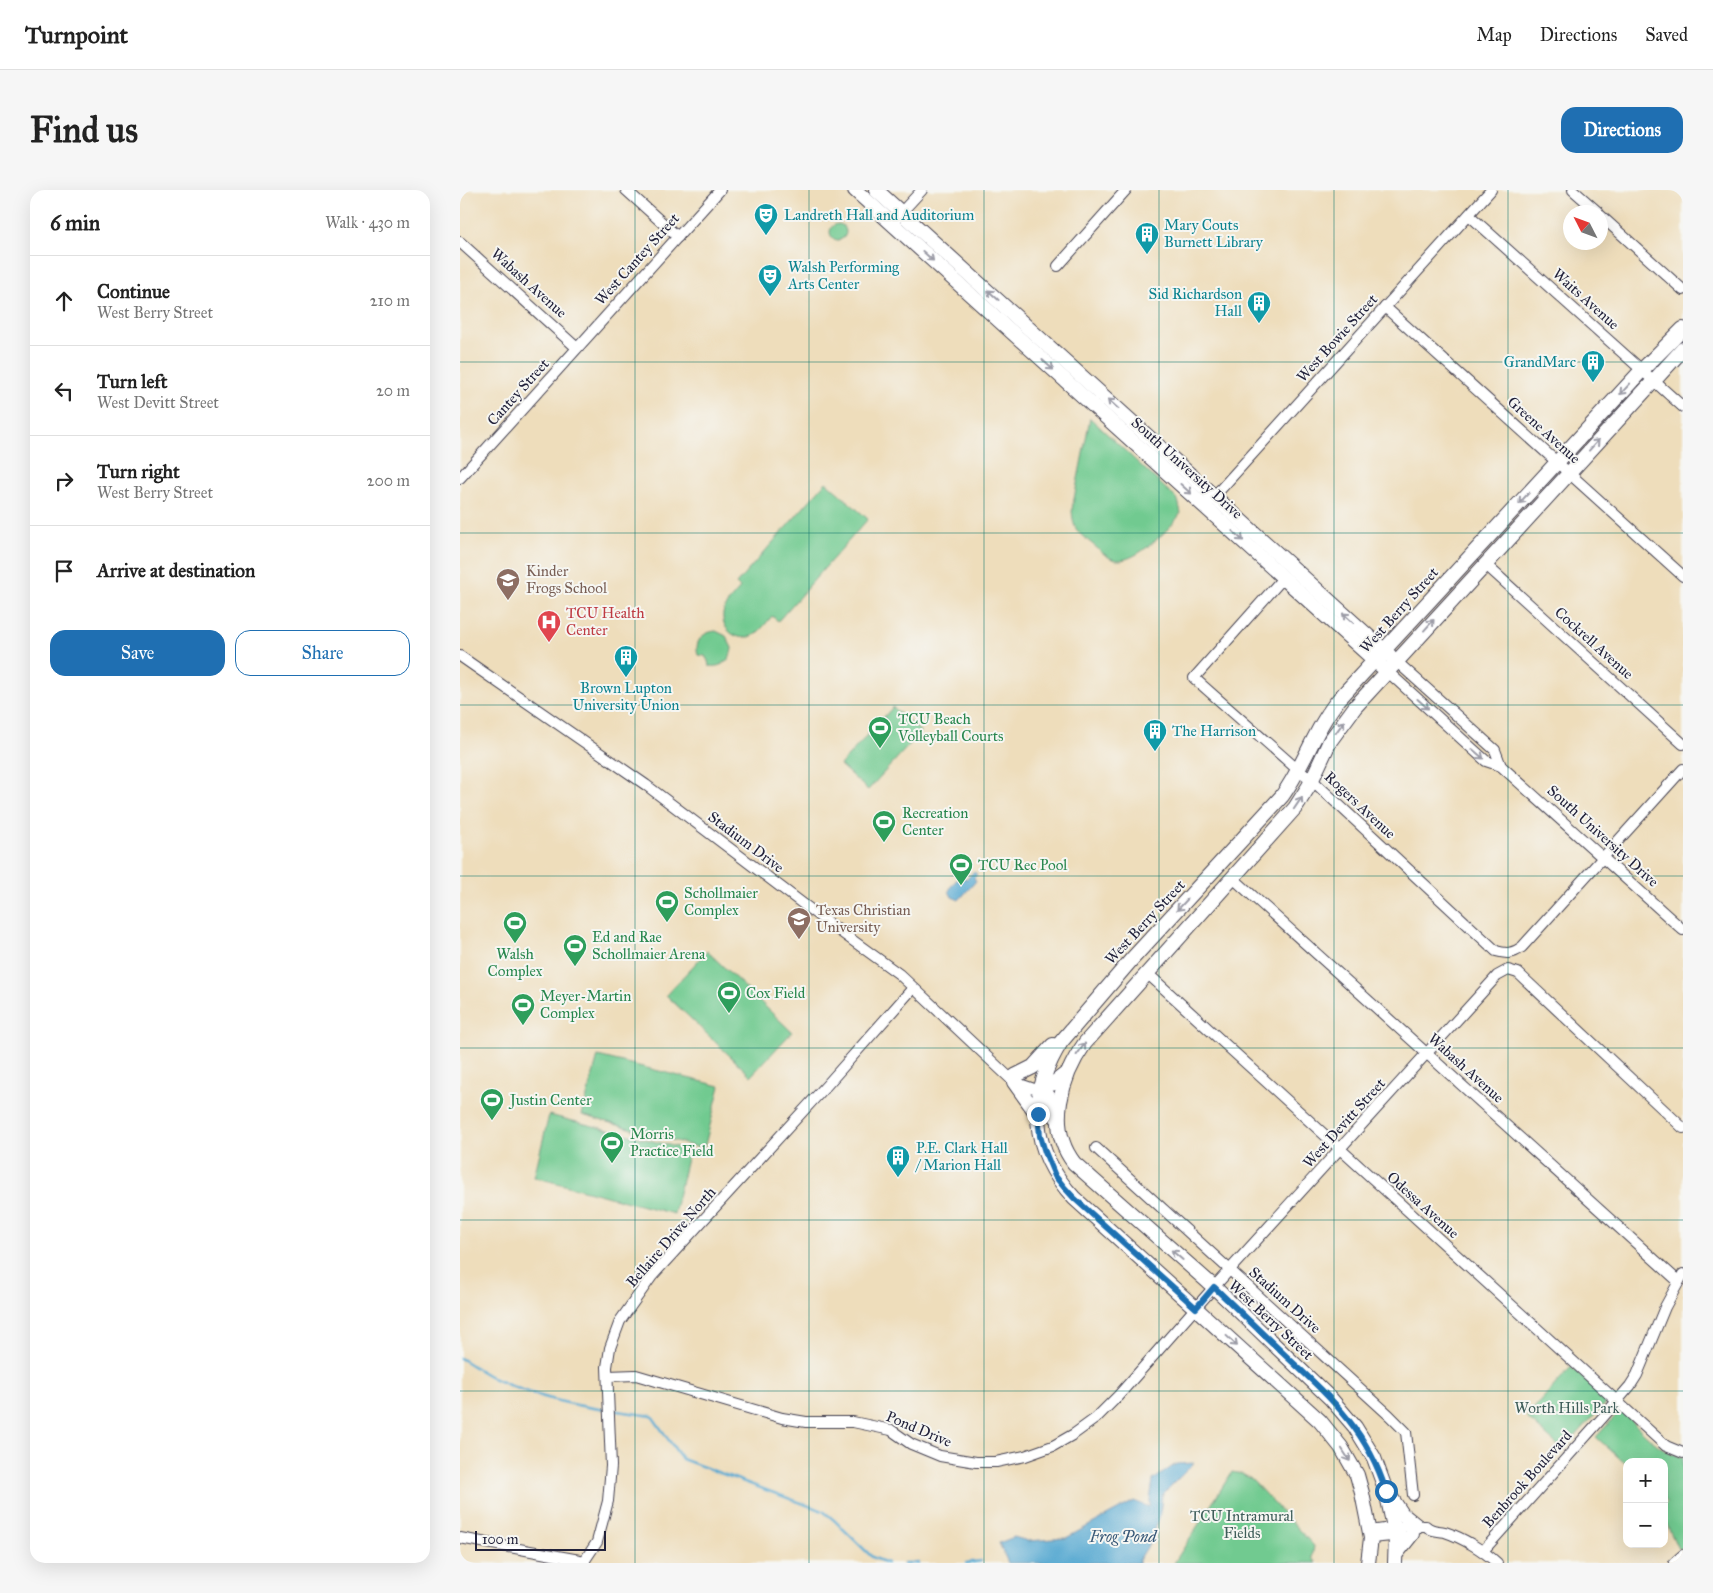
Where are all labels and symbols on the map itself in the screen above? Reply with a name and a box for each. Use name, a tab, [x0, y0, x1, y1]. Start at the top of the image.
theatre icon: Landreth Hall and Auditorium	[753, 202, 779, 236]
north arrow	[1563, 205, 1608, 250]
place label: Landreth Hall and Auditorium	[784, 206, 975, 224]
street label: West Cantey Street	[591, 209, 683, 309]
place label: Mary Couts Burnett Library	[1164, 216, 1264, 251]
building icon: Mary Couts Burnett Library	[1134, 221, 1160, 255]
street label: Wabash Avenue	[487, 244, 571, 322]
one-way arrow	[921, 250, 934, 262]
place label: Walsh Performing Arts Center	[787, 258, 900, 293]
theatre icon: Walsh Performing Arts Center	[757, 263, 783, 297]
street label: Waits Avenue	[1549, 265, 1623, 333]
place label: Sid Richardson Hall	[1149, 285, 1243, 320]
one-way arrow	[987, 289, 1000, 301]
building icon: Sid Richardson Hall	[1246, 290, 1272, 324]
street label: West Bowie Street	[1293, 290, 1382, 386]
building icon: GrandMarc	[1580, 349, 1606, 383]
place label: GrandMarc	[1504, 353, 1576, 371]
street label: Cantey Street	[483, 354, 553, 429]
one-way arrow	[1042, 359, 1055, 371]
one-way arrow	[1619, 383, 1631, 396]
street label: Greene Avenue	[1504, 393, 1584, 467]
one-way arrow	[1107, 398, 1120, 410]
street label: South University Drive	[1128, 413, 1246, 523]
one-way arrow	[1588, 439, 1600, 451]
one-way arrow	[1179, 483, 1192, 495]
one-way arrow	[1518, 492, 1530, 505]
one-way arrow	[1232, 531, 1245, 542]
place label: Kinder Frogs School	[526, 562, 608, 597]
street label: West Berry Street	[1356, 563, 1443, 656]
school or university icon: Kinder Frogs School	[495, 567, 521, 601]
street label: Cockrell Avenue	[1551, 603, 1637, 683]
place label: TCU Health Center	[566, 604, 645, 639]
hospital icon: TCU Health Center	[536, 609, 562, 643]
one-way arrow	[1342, 612, 1355, 624]
one-way arrow	[1423, 619, 1435, 632]
building icon: Brown Lupton University Union	[613, 644, 639, 678]
place label: Brown Lupton University Union	[573, 679, 680, 714]
one-way arrow	[1416, 698, 1429, 710]
place label: TCU Beach Volleyball Courts	[897, 710, 1004, 745]
sports icon: TCU Beach Volleyball Courts	[867, 715, 893, 749]
building icon: The Harrison	[1142, 718, 1168, 752]
one-way arrow	[1335, 720, 1345, 734]
place label: The Harrison	[1172, 722, 1256, 740]
one-way arrow	[1472, 748, 1485, 759]
street label: Rogers Avenue	[1321, 767, 1399, 843]
street label: South University Drive	[1544, 781, 1662, 891]
one-way arrow	[1293, 797, 1303, 811]
place label: Recreation Center	[902, 804, 968, 839]
street label: Stadium Drive	[705, 808, 787, 876]
sports icon: Recreation Center	[871, 809, 897, 843]
sports icon: TCU Rec Pool	[948, 852, 974, 886]
place label: TCU Rec Pool	[978, 856, 1068, 874]
street label: West Berry Street	[1101, 876, 1189, 968]
place label: Schollmaier Complex	[684, 884, 758, 919]
sports icon: Schollmaier Complex	[654, 889, 680, 923]
one-way arrow	[1176, 899, 1188, 912]
place label: Texas Christian University	[816, 901, 911, 936]
school or university icon: Texas Christian University	[786, 906, 812, 940]
sports icon: Walsh Complex	[502, 910, 528, 944]
place label: Ed and Rae Schollmaier Arena	[592, 928, 706, 963]
sports icon: Ed and Rae Schollmaier Arena	[562, 933, 588, 967]
place label: Walsh Complex	[488, 945, 543, 980]
sports icon: Cox Field	[716, 980, 742, 1014]
place label: Cox Field	[746, 984, 806, 1002]
place label: Meyer-Martin Complex	[540, 987, 631, 1022]
sports icon: Meyer-Martin Complex	[510, 992, 536, 1026]
street label: Wabash Avenue	[1424, 1029, 1508, 1107]
one-way arrow	[1076, 1042, 1086, 1056]
street label: West Devitt Street	[1299, 1074, 1389, 1172]
sports icon: Justin Center	[479, 1087, 505, 1121]
place label: Justin Center	[508, 1091, 592, 1110]
route end	[1027, 1103, 1050, 1126]
place label: Morris Practice Field	[630, 1125, 714, 1160]
sports icon: Morris Practice Field	[599, 1130, 625, 1164]
place label: P.E. Clark Hall / Marion Hall	[915, 1139, 1009, 1174]
building icon: P.E. Clark Hall / Marion Hall	[885, 1144, 911, 1178]
street label: Odessa Avenue	[1383, 1168, 1463, 1242]
street label: Bellaire Drive North	[623, 1183, 720, 1291]
one-way arrow	[1171, 1249, 1184, 1261]
street label: Stadium Drive	[1245, 1263, 1325, 1337]
street label: West Berry Street	[1225, 1276, 1317, 1364]
one-way arrow	[1225, 1335, 1238, 1347]
park label: Worth Hills Park	[1515, 1399, 1619, 1417]
street label: Pond Drive	[884, 1407, 954, 1451]
street label: Benbrook Boulevard	[1479, 1426, 1576, 1531]
one-way arrow	[1342, 1448, 1352, 1462]
route start	[1375, 1480, 1398, 1503]
park label: TCU Intramural Fields	[1190, 1507, 1295, 1542]
water label: Frog Pond	[1088, 1527, 1158, 1546]
scale bar	[475, 1528, 606, 1551]

